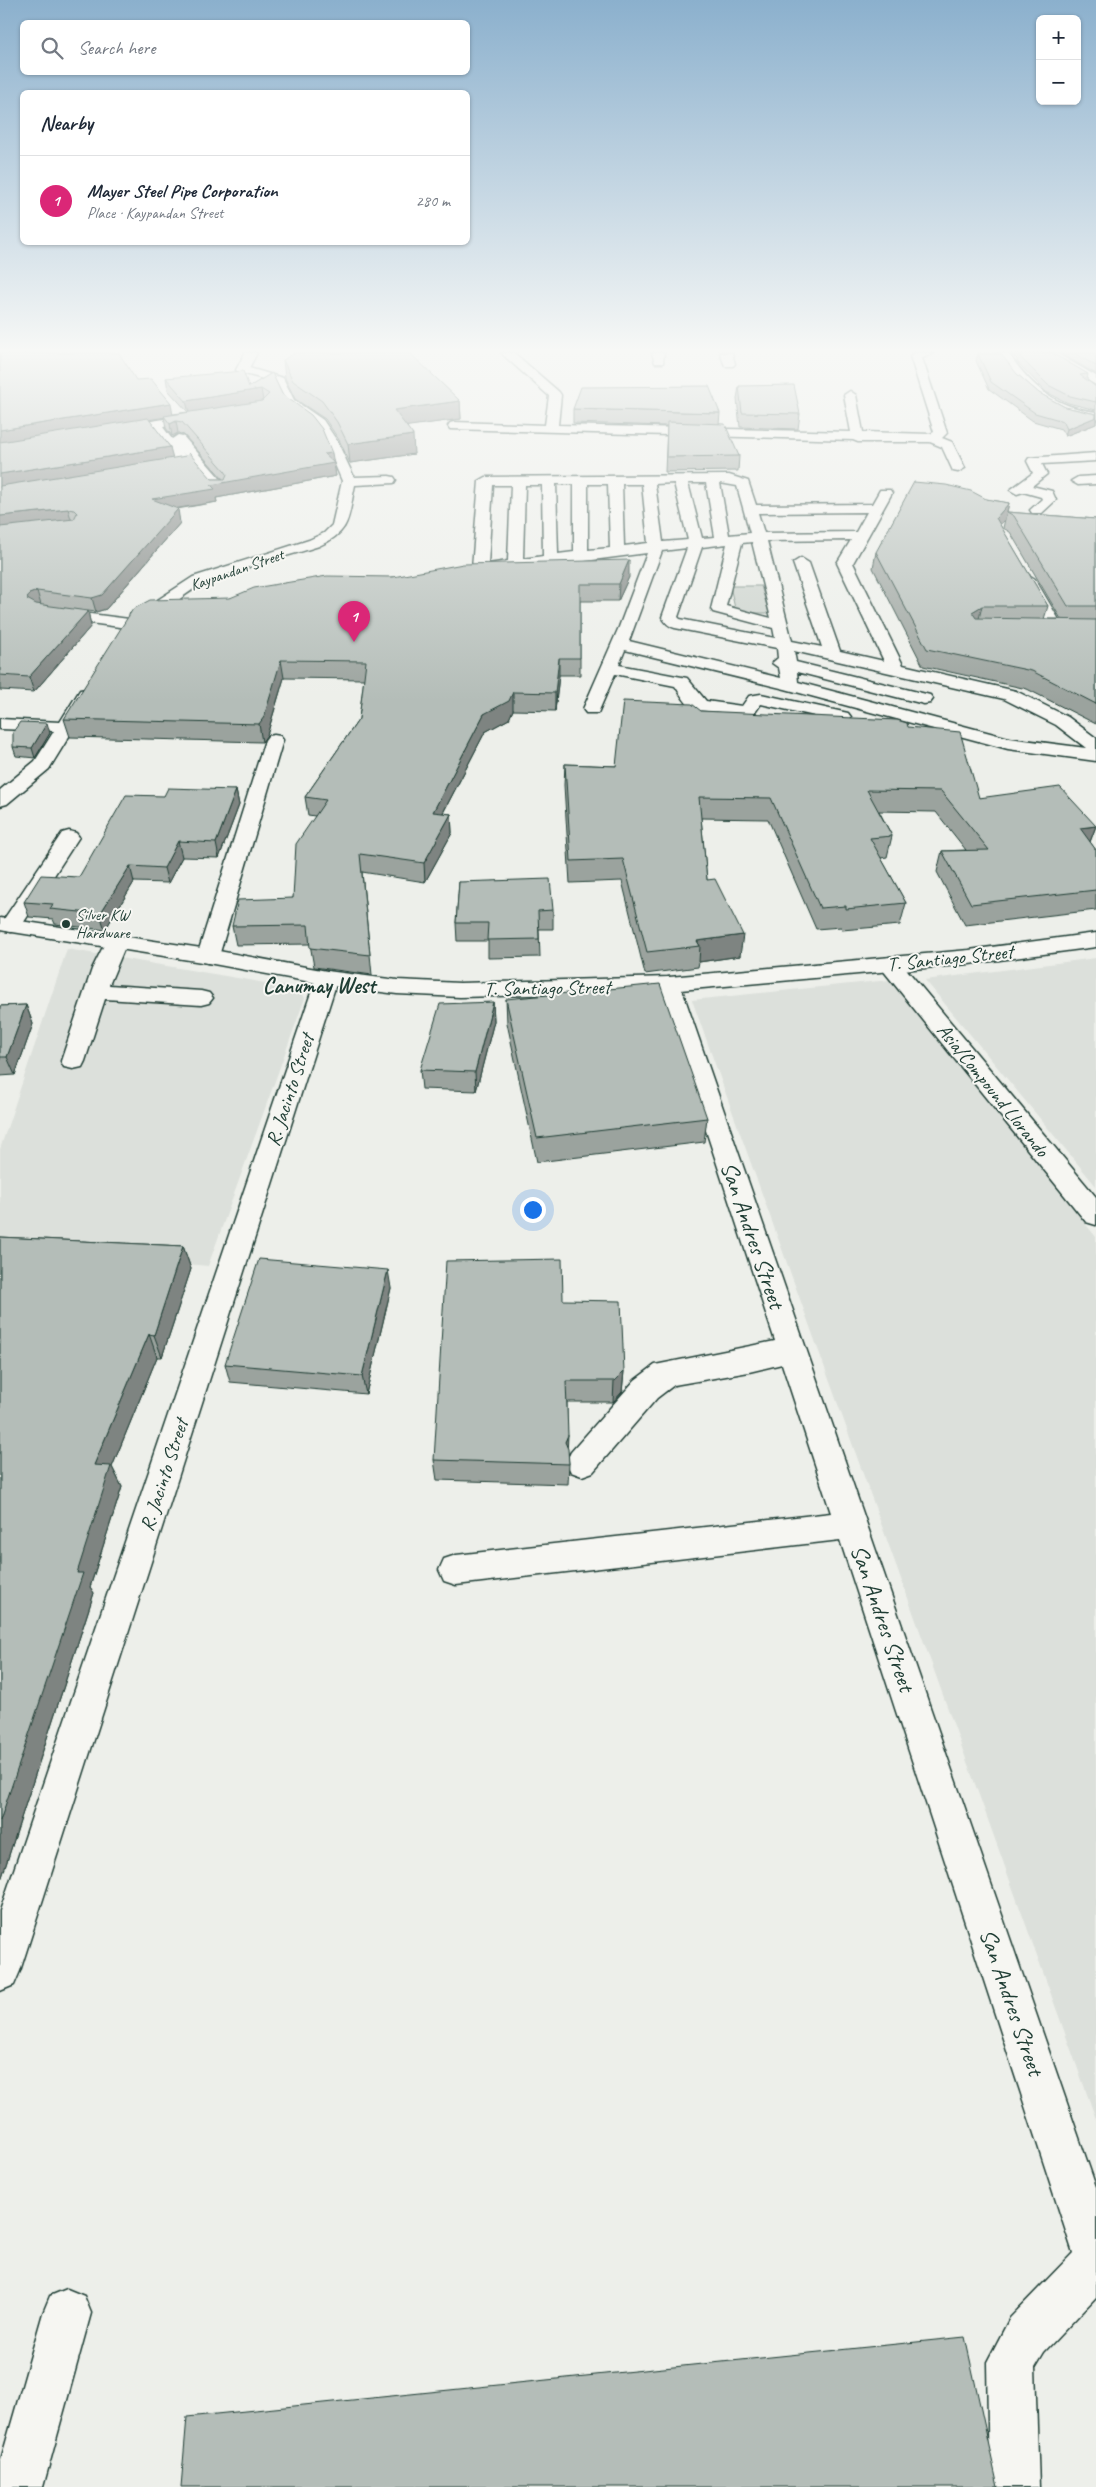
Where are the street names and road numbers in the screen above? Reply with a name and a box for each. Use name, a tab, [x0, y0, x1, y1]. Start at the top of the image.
street label: Kaypandan Street	[188, 544, 288, 595]
street label: T. Santiago Street	[886, 939, 1017, 977]
street label: T. Santiago Street	[484, 974, 614, 1002]
street label: Asia/Compound Llorando	[932, 1018, 1055, 1163]
street label: R. Jacinto Street	[260, 1028, 321, 1149]
street label: San Andres Street	[714, 1158, 793, 1314]
street label: R. Jacinto Street	[134, 1413, 195, 1534]
street label: San Andres Street	[844, 1541, 923, 1697]
street label: San Andres Street	[973, 1925, 1052, 2081]

